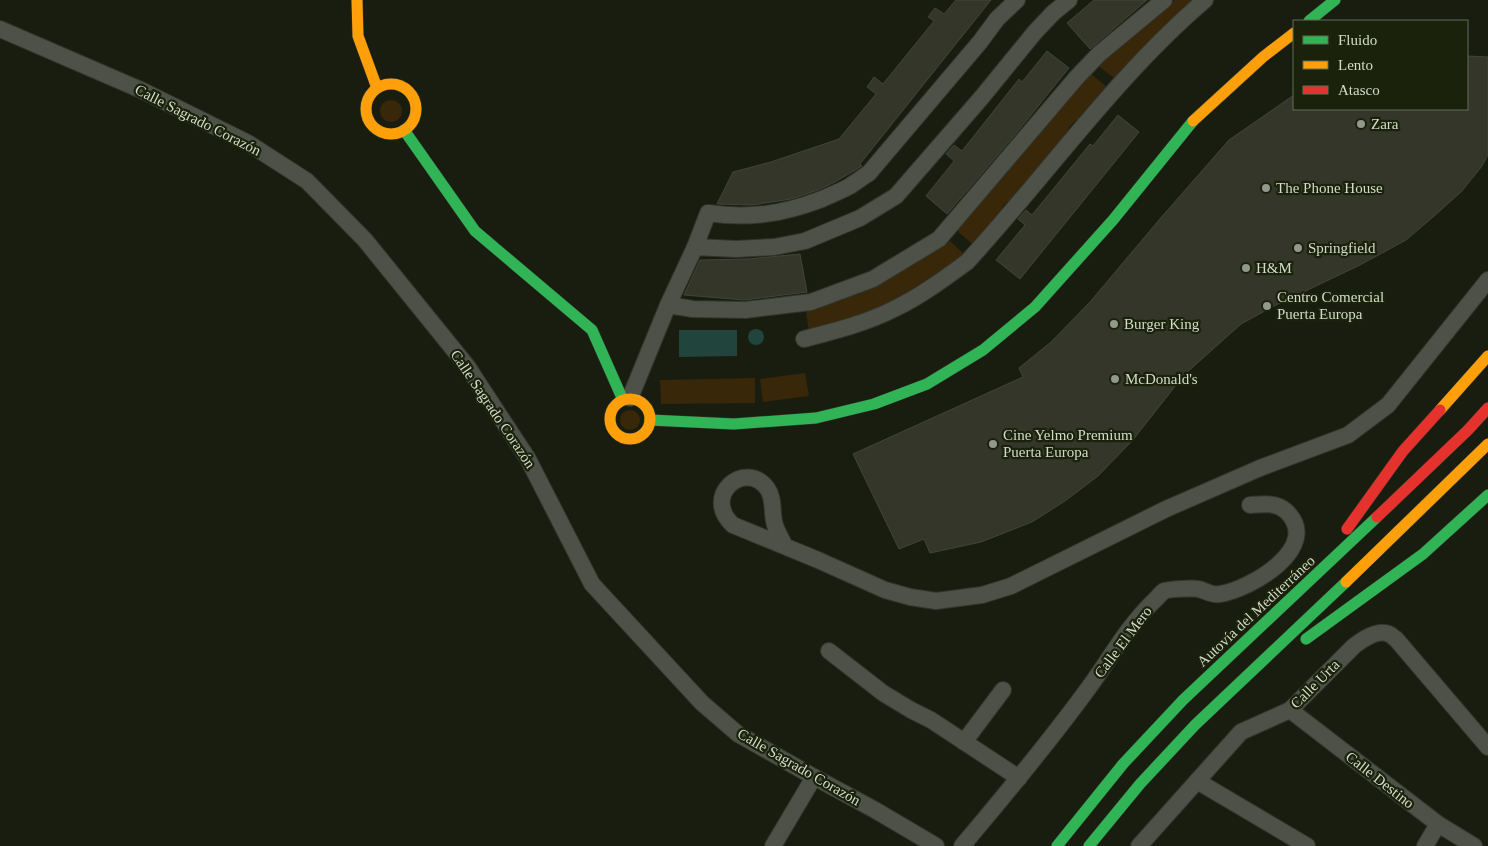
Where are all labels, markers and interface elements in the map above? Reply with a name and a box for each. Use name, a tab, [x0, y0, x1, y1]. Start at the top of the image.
legend	[1293, 20, 1468, 110]
text: Fluido	[1338, 32, 1377, 48]
text: Lento	[1338, 57, 1373, 73]
street label: Calle Sagrado Corazón	[132, 81, 264, 159]
text: Atasco	[1338, 82, 1380, 98]
place label: Zara	[1371, 116, 1399, 132]
marker: Zara	[1355, 118, 1367, 130]
place label: The Phone House	[1276, 180, 1383, 196]
marker: The Phone House	[1260, 182, 1272, 194]
place label: Springfield	[1308, 240, 1376, 256]
marker: Springfield	[1292, 242, 1304, 254]
place label: H&M	[1256, 260, 1292, 276]
marker: H&M	[1240, 262, 1252, 274]
place label: Centro Comercial Puerta Europa	[1277, 289, 1384, 322]
marker: Centro Comercial Puerta Europa	[1261, 300, 1273, 312]
place label: Burger King	[1124, 316, 1200, 332]
marker: Burger King	[1108, 318, 1120, 330]
street label: Calle Sagrado Corazón	[447, 347, 539, 472]
place label: McDonald's	[1125, 371, 1198, 387]
marker: McDonald's	[1109, 373, 1121, 385]
place label: Cine Yelmo Premium Puerta Europa	[1003, 427, 1133, 460]
marker: Cine Yelmo Premium Puerta Europa	[987, 438, 999, 450]
street label: Autovía del Mediterráneo	[1194, 552, 1318, 670]
street label: Calle El Mero	[1091, 603, 1155, 681]
street label: Calle Urta	[1287, 656, 1343, 712]
street label: Calle Sagrado Corazón	[735, 725, 864, 809]
street label: Calle Destino	[1343, 748, 1417, 812]

